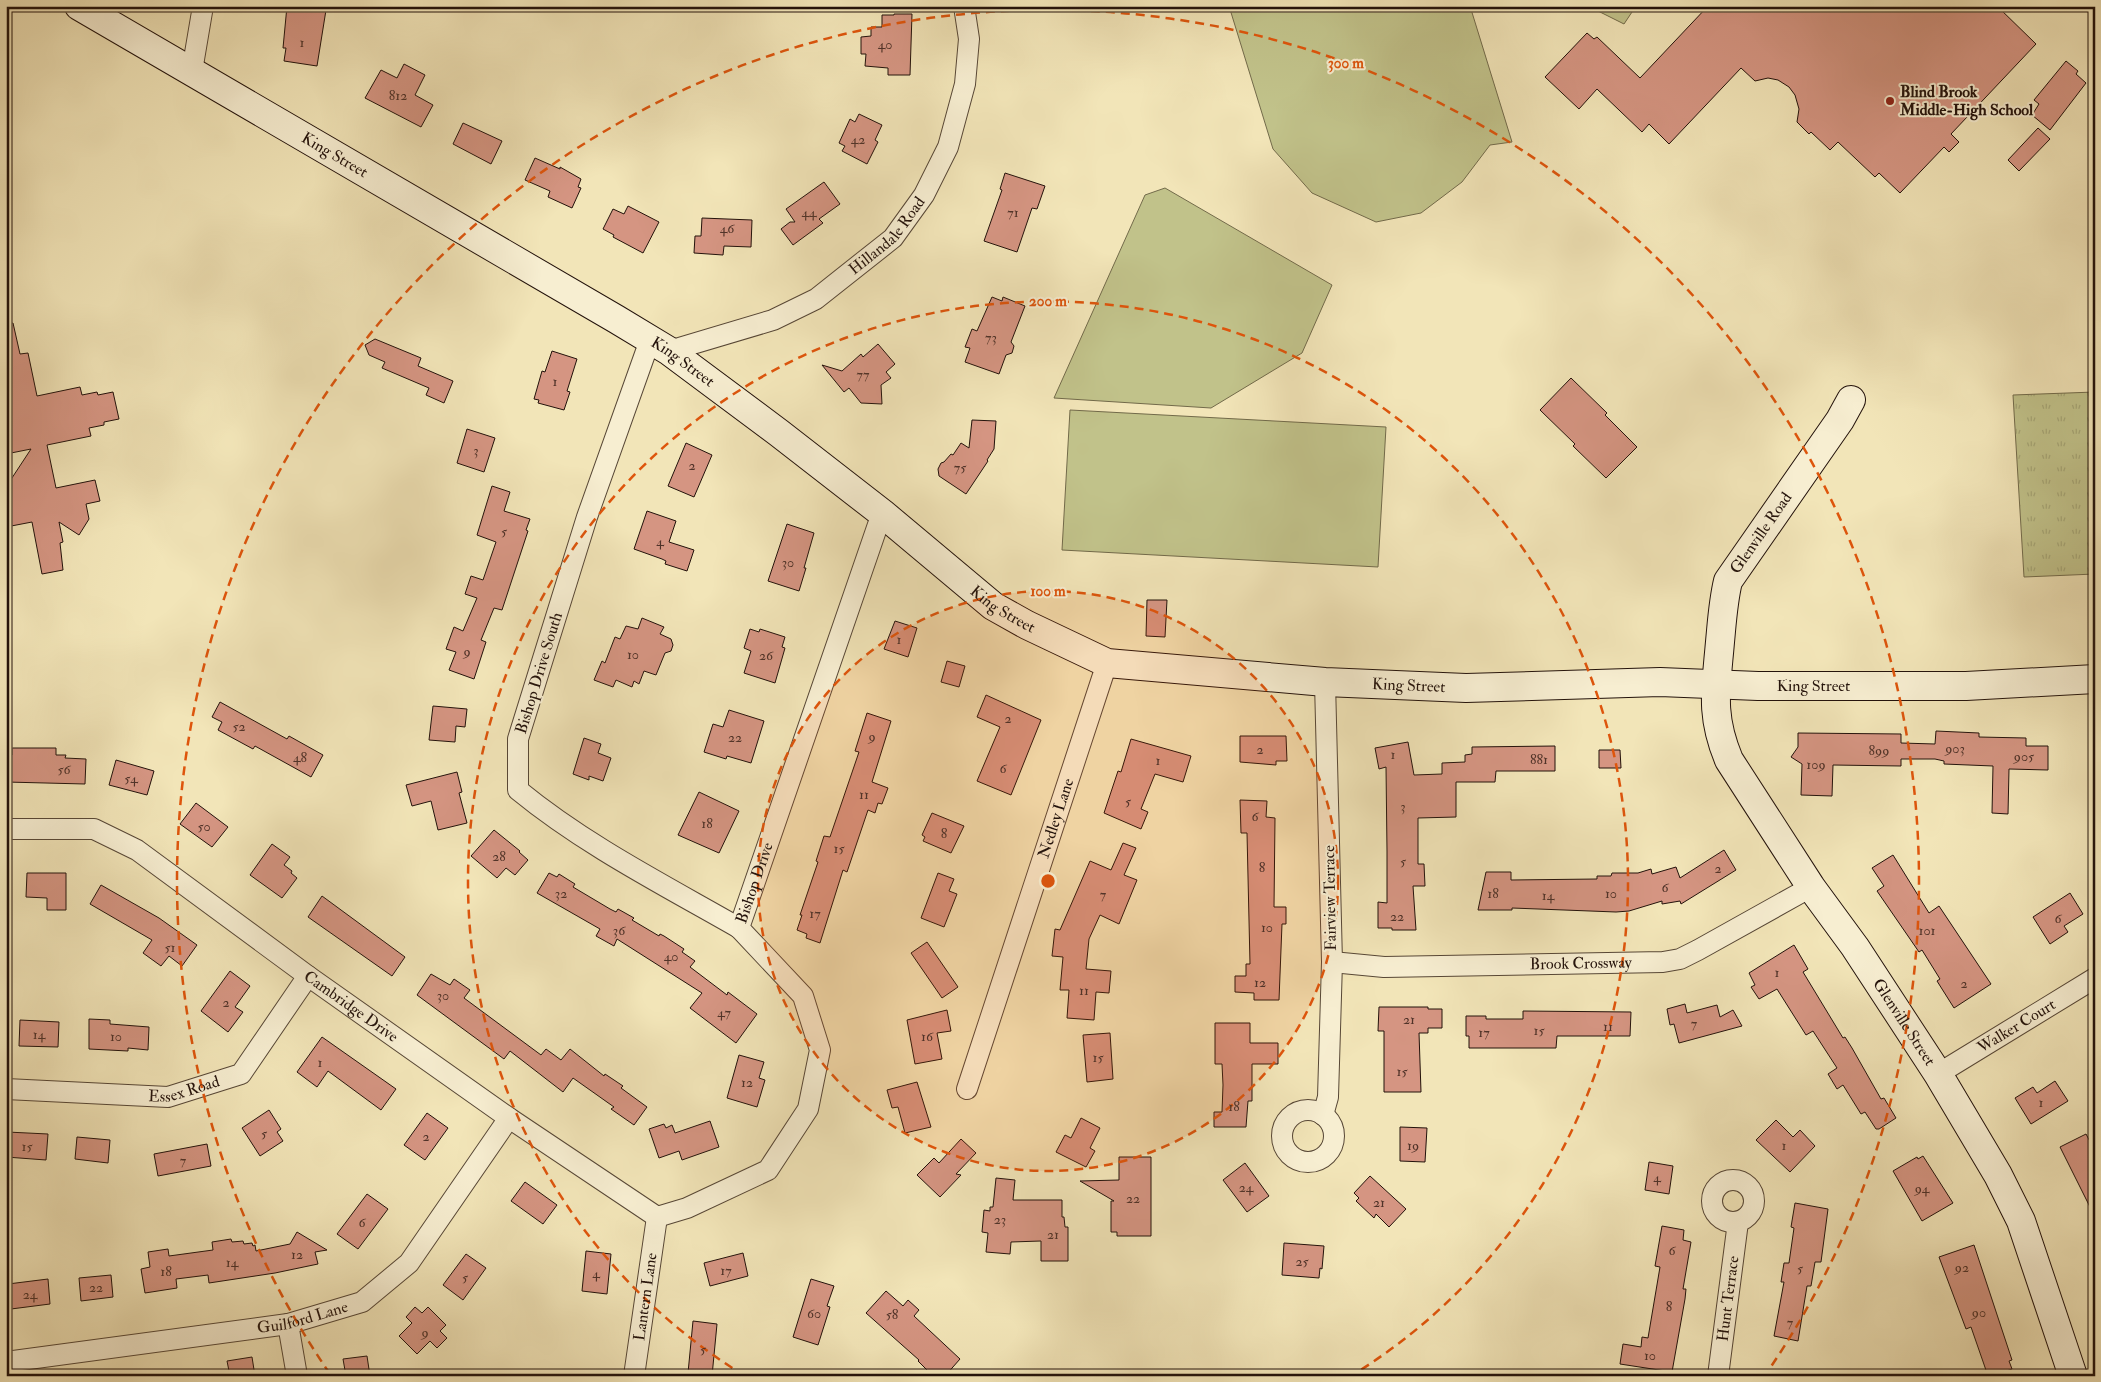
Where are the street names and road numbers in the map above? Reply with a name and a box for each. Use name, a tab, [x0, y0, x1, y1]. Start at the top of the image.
street label: King Street	[298, 128, 372, 182]
street label: Hillandale Road	[845, 193, 930, 279]
street label: King Street	[647, 332, 719, 391]
street label: Glenville Road	[1726, 488, 1797, 578]
street label: King Street	[966, 581, 1038, 637]
street label: Bishop Drive South	[511, 609, 568, 736]
street label: King Street	[1372, 674, 1446, 697]
street label: King Street	[1777, 676, 1850, 696]
street label: Nedley Lane	[1034, 775, 1079, 861]
street label: Bishop Drive	[731, 840, 778, 926]
street label: Fairview Terrace	[1319, 845, 1341, 951]
street label: Brook Crossway	[1529, 953, 1633, 974]
street label: Cambridge Drive	[300, 966, 402, 1047]
street label: Glenville Street	[1868, 975, 1940, 1070]
street label: Walker Court	[1973, 995, 2059, 1058]
street label: Essex Road	[148, 1071, 222, 1107]
street label: Lantern Lane	[629, 1251, 662, 1342]
street label: Hunt Terrace	[1713, 1254, 1744, 1343]
street label: Guilford Lane	[256, 1297, 351, 1338]

